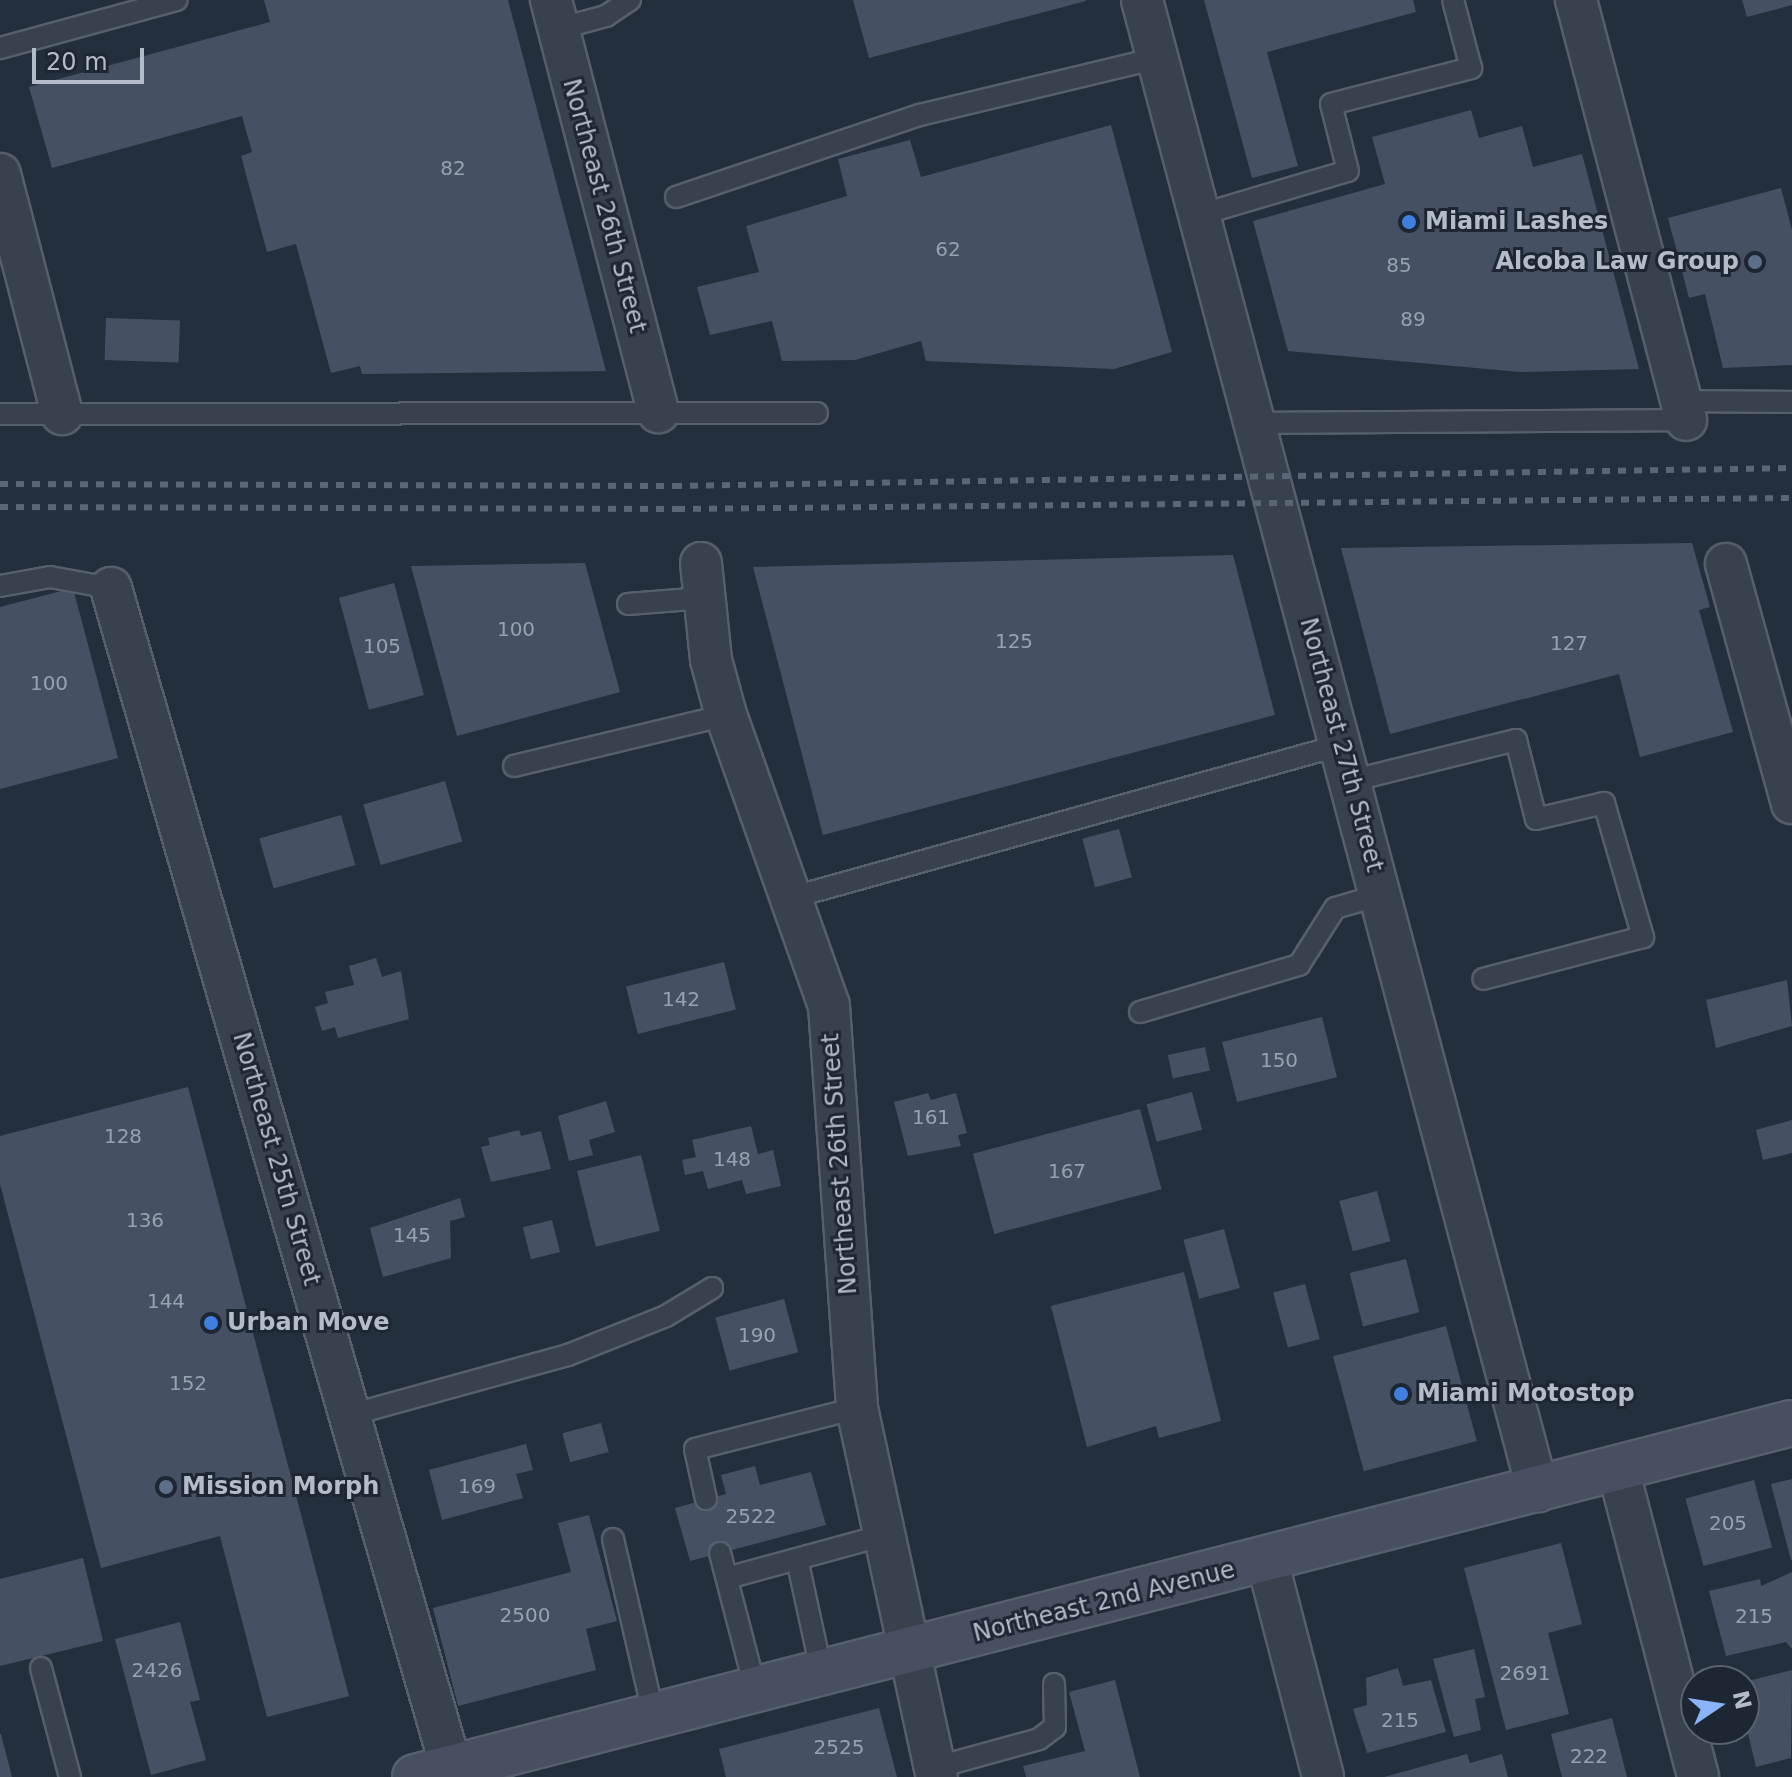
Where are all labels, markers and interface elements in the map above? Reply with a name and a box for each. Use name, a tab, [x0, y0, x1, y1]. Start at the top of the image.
scale bar	[36, 32, 148, 82]
text: 20 m	[46, 48, 108, 76]
street label: Northeast 26th Street	[556, 76, 652, 336]
house number: 82	[440, 156, 466, 180]
place label: Miami Lashes	[1425, 208, 1608, 236]
marker: Miami Lashes	[1400, 213, 1418, 231]
house number: 62	[935, 237, 961, 261]
place label: Alcoba Law Group	[1495, 248, 1739, 276]
house number: 85	[1386, 253, 1412, 277]
marker: Alcoba Law Group	[1746, 253, 1764, 271]
house number: 89	[1400, 307, 1426, 331]
street label: Northeast 27th Street	[1293, 615, 1389, 875]
house number: 100	[497, 617, 535, 641]
house number: 125	[995, 629, 1033, 653]
house number: 127	[1550, 631, 1588, 655]
house number: 105	[363, 634, 401, 658]
house number: 100	[30, 671, 68, 695]
house number: 142	[662, 987, 700, 1011]
street label: Northeast 25th Street	[226, 1029, 326, 1289]
street label: Northeast 26th Street	[817, 1032, 863, 1296]
house number: 150	[1260, 1048, 1298, 1072]
house number: 161	[912, 1105, 950, 1129]
house number: 128	[104, 1124, 142, 1148]
house number: 148	[713, 1147, 751, 1171]
house number: 167	[1048, 1159, 1086, 1183]
house number: 136	[126, 1208, 164, 1232]
house number: 145	[393, 1223, 431, 1247]
house number: 144	[147, 1289, 185, 1313]
place label: Urban Move	[227, 1309, 389, 1337]
marker: Urban Move	[202, 1314, 220, 1332]
house number: 190	[738, 1323, 776, 1347]
house number: 152	[169, 1371, 207, 1395]
place label: Miami Motostop	[1417, 1380, 1635, 1408]
marker: Miami Motostop	[1392, 1385, 1410, 1403]
place label: Mission Morph	[182, 1473, 379, 1501]
house number: 169	[458, 1474, 496, 1498]
marker: Mission Morph	[157, 1478, 175, 1496]
house number: 2522	[726, 1504, 776, 1528]
house number: 205	[1709, 1511, 1747, 1535]
street label: Northeast 2nd Avenue	[970, 1556, 1238, 1648]
house number: 2500	[500, 1603, 550, 1627]
house number: 215	[1735, 1604, 1773, 1628]
house number: 2426	[132, 1658, 182, 1682]
house number: 2691	[1500, 1661, 1550, 1685]
north arrow	[1680, 1665, 1760, 1745]
text: N	[1728, 1688, 1756, 1712]
house number: 215	[1381, 1708, 1419, 1732]
house number: 2525	[814, 1735, 864, 1759]
house number: 222	[1570, 1744, 1608, 1768]

